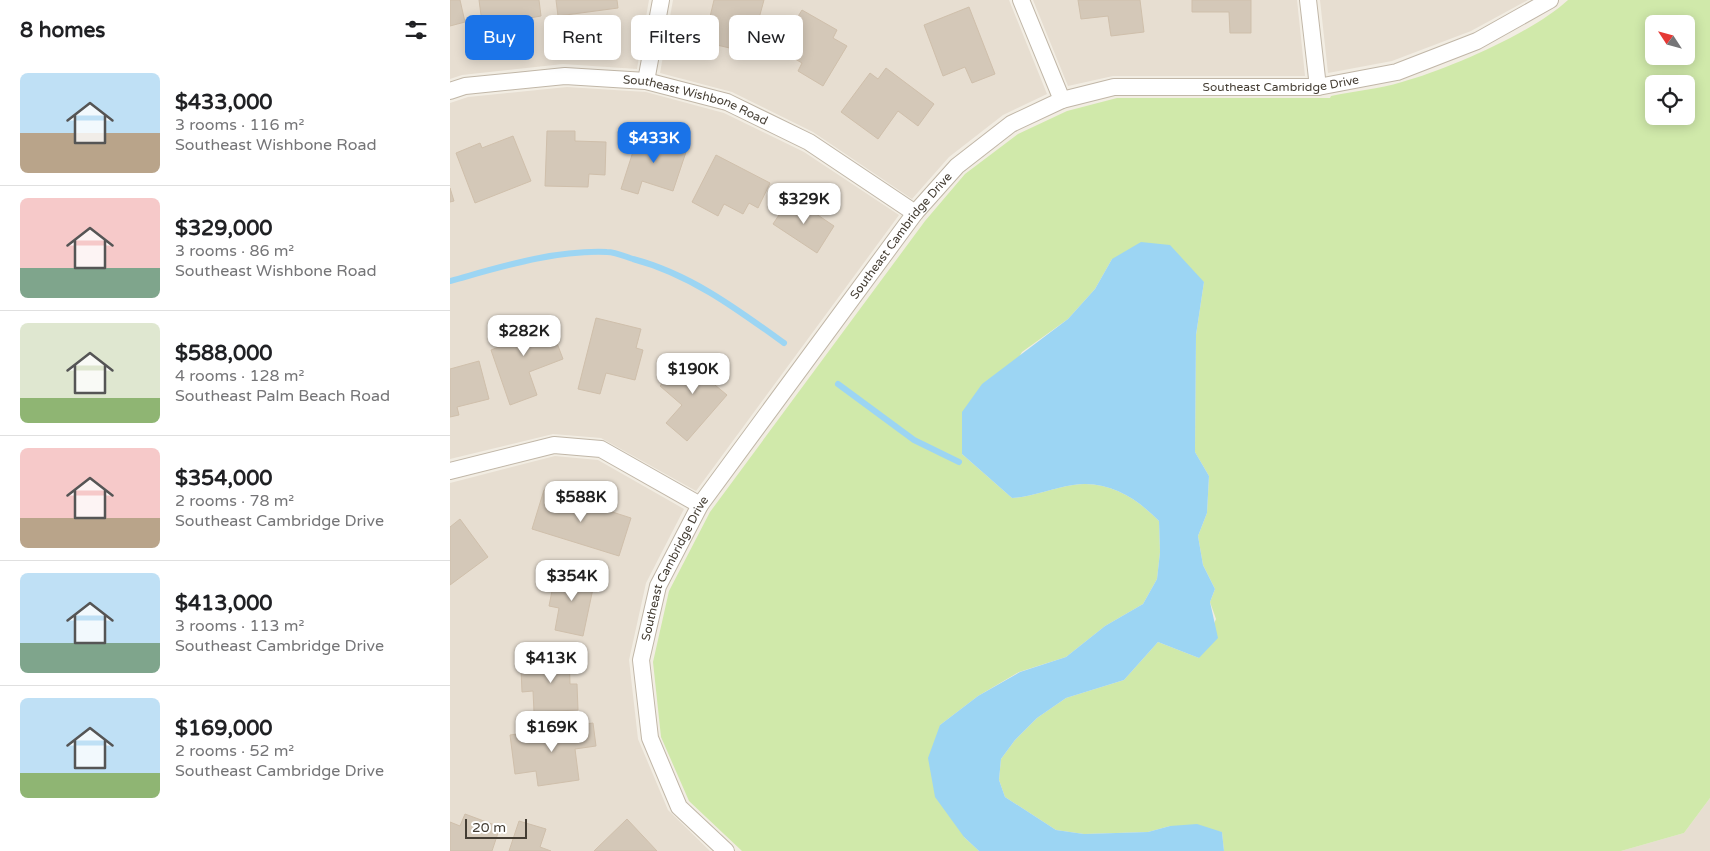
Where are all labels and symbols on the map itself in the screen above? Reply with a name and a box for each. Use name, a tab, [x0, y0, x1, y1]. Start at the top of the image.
north arrow	[1645, 15, 1695, 65]
street label: Southeast Cambridge Drive	[1203, 72, 1360, 94]
street label: Southeast Wishbone Road	[623, 73, 770, 128]
pin: $433K	[619, 121, 689, 164]
street label: Southeast Cambridge Drive	[847, 169, 955, 302]
pin: $329K	[769, 182, 839, 225]
pin: $282K	[489, 314, 559, 357]
pin: $190K	[658, 352, 728, 395]
pin: $588K	[546, 480, 616, 523]
street label: Southeast Cambridge Drive	[639, 493, 711, 642]
pin: $354K	[537, 560, 607, 602]
pin: $413K	[516, 642, 586, 684]
pin: $169K	[517, 710, 587, 753]
scale bar	[465, 816, 528, 839]

